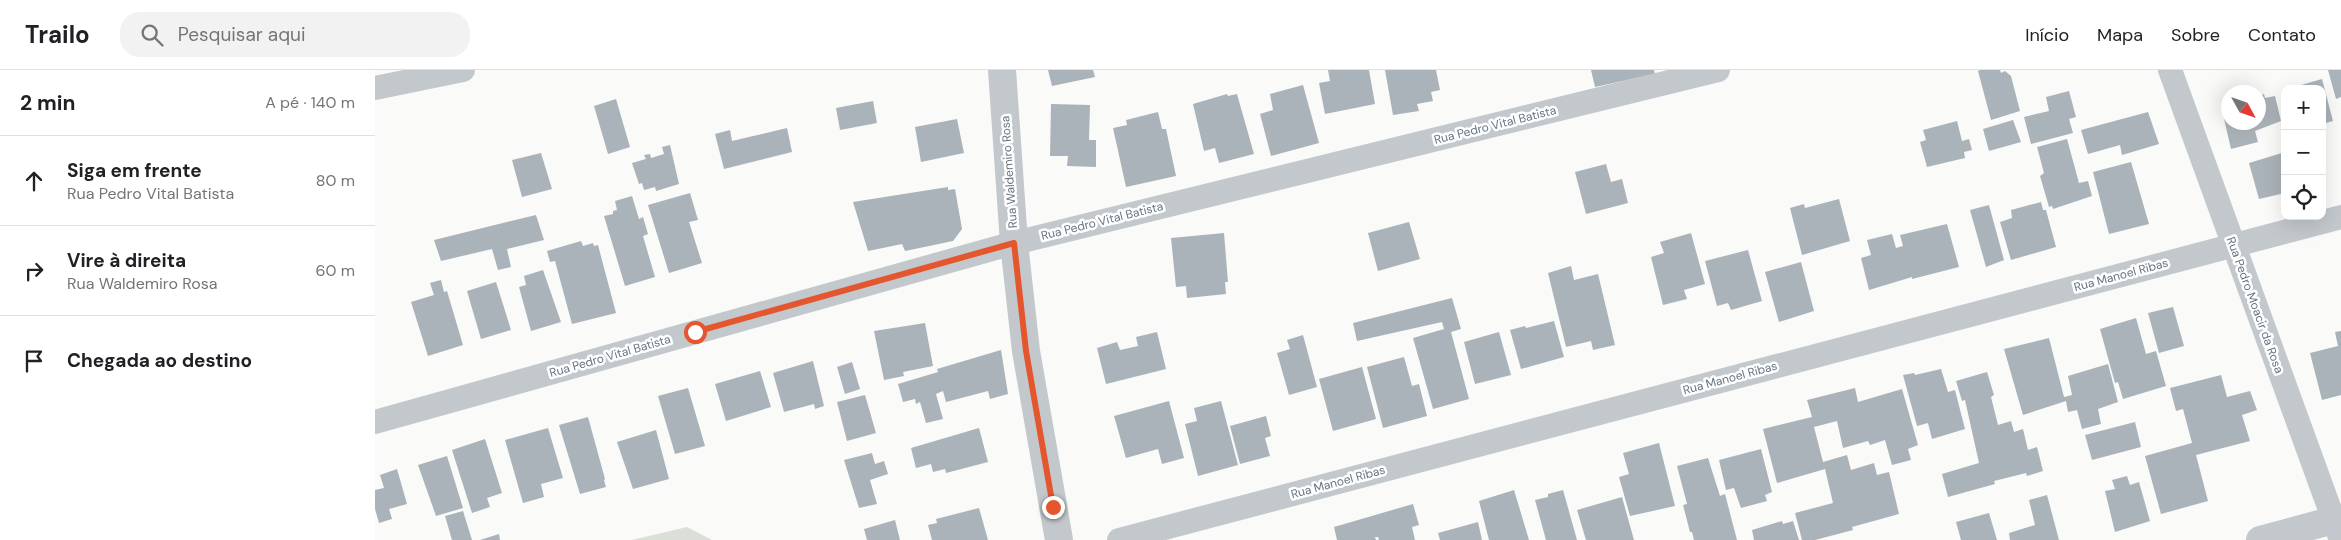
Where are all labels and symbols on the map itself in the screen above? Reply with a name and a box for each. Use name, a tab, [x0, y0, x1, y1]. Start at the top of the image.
north arrow	[2221, 85, 2266, 130]
street label: Rua Pedro Vital Batista	[1432, 102, 1558, 148]
street label: Rua Waldemiro Rosa	[997, 115, 1021, 229]
street label: Rua Pedro Vital Batista	[1039, 198, 1165, 244]
street label: Rua Pedro Moacir da Rosa	[2223, 235, 2287, 375]
street label: Rua Manoel Ribas	[2072, 255, 2170, 295]
route start	[684, 321, 707, 344]
street label: Rua Pedro Vital Batista	[548, 331, 672, 381]
street label: Rua Manoel Ribas	[1681, 358, 1779, 398]
street label: Rua Manoel Ribas	[1289, 462, 1387, 502]
route end	[1042, 496, 1065, 519]

